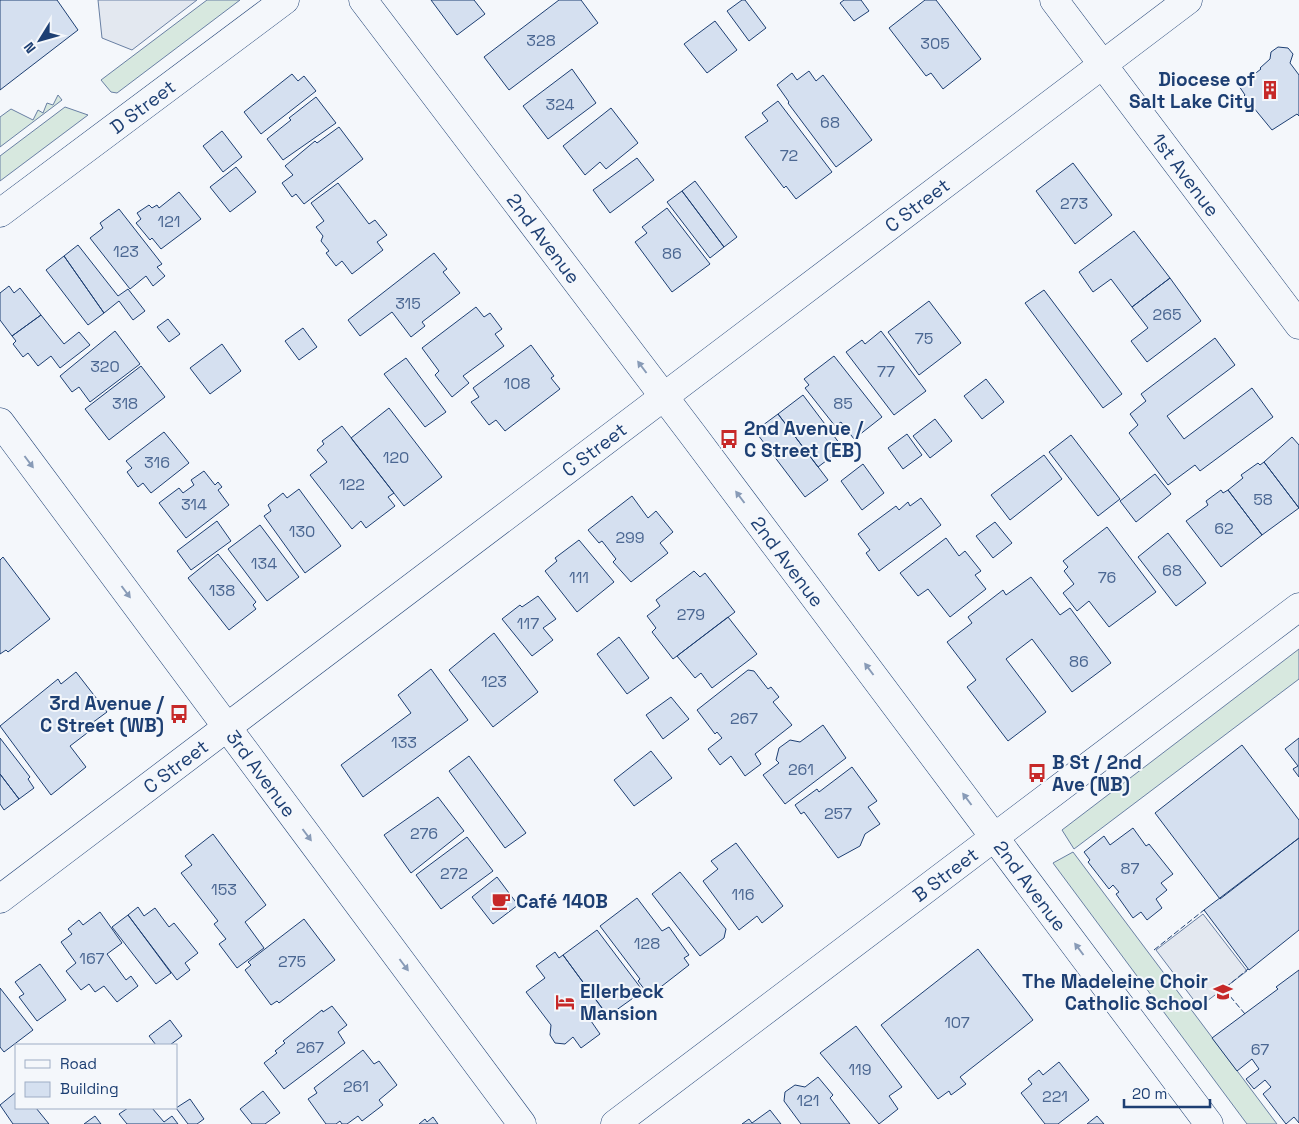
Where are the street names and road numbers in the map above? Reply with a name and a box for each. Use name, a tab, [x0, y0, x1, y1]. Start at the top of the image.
street label: D Street	[105, 74, 180, 139]
street label: 1st Avenue	[1146, 128, 1225, 222]
street label: C Street	[880, 172, 955, 238]
street label: 2nd Avenue	[501, 188, 586, 288]
street label: C Street	[557, 417, 632, 482]
street label: 2nd Avenue	[746, 511, 830, 612]
street label: 3rd Avenue	[221, 725, 302, 822]
street label: C Street	[138, 734, 213, 799]
street label: 2nd Avenue	[988, 835, 1073, 936]
street label: B Street	[908, 842, 983, 907]

